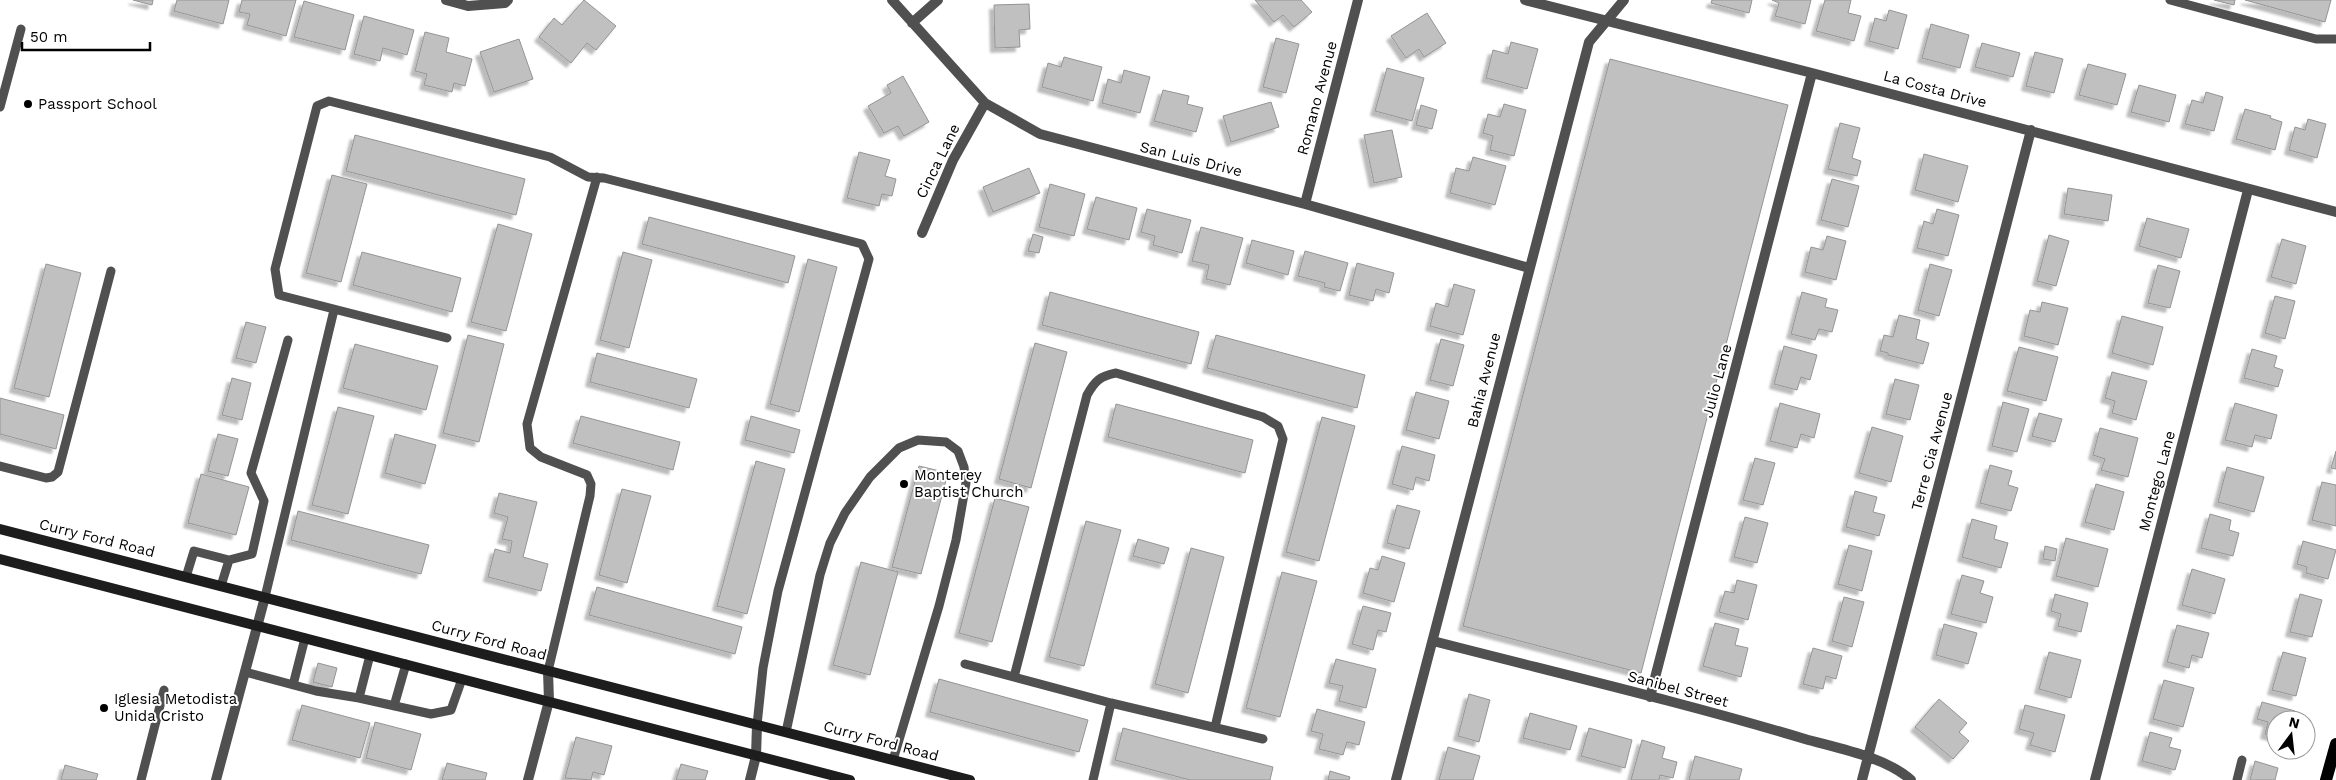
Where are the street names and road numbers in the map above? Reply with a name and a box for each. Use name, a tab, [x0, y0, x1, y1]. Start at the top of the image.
street label: Romano Avenue	[1293, 39, 1341, 157]
street label: La Costa Drive	[1881, 67, 1989, 111]
street label: Cinca Lane	[912, 121, 964, 201]
street label: San Luis Drive	[1138, 138, 1244, 180]
street label: Bahia Avenue	[1464, 331, 1504, 429]
street label: Julio Lane	[1699, 342, 1735, 420]
street label: Terre Cia Avenue	[1908, 390, 1956, 512]
street label: Montego Lane	[2135, 429, 2179, 533]
street label: Curry Ford Road	[37, 515, 157, 561]
street label: Curry Ford Road	[429, 616, 549, 664]
street label: Sanibel Street	[1626, 667, 1731, 711]
street label: Curry Ford Road	[821, 717, 941, 765]

